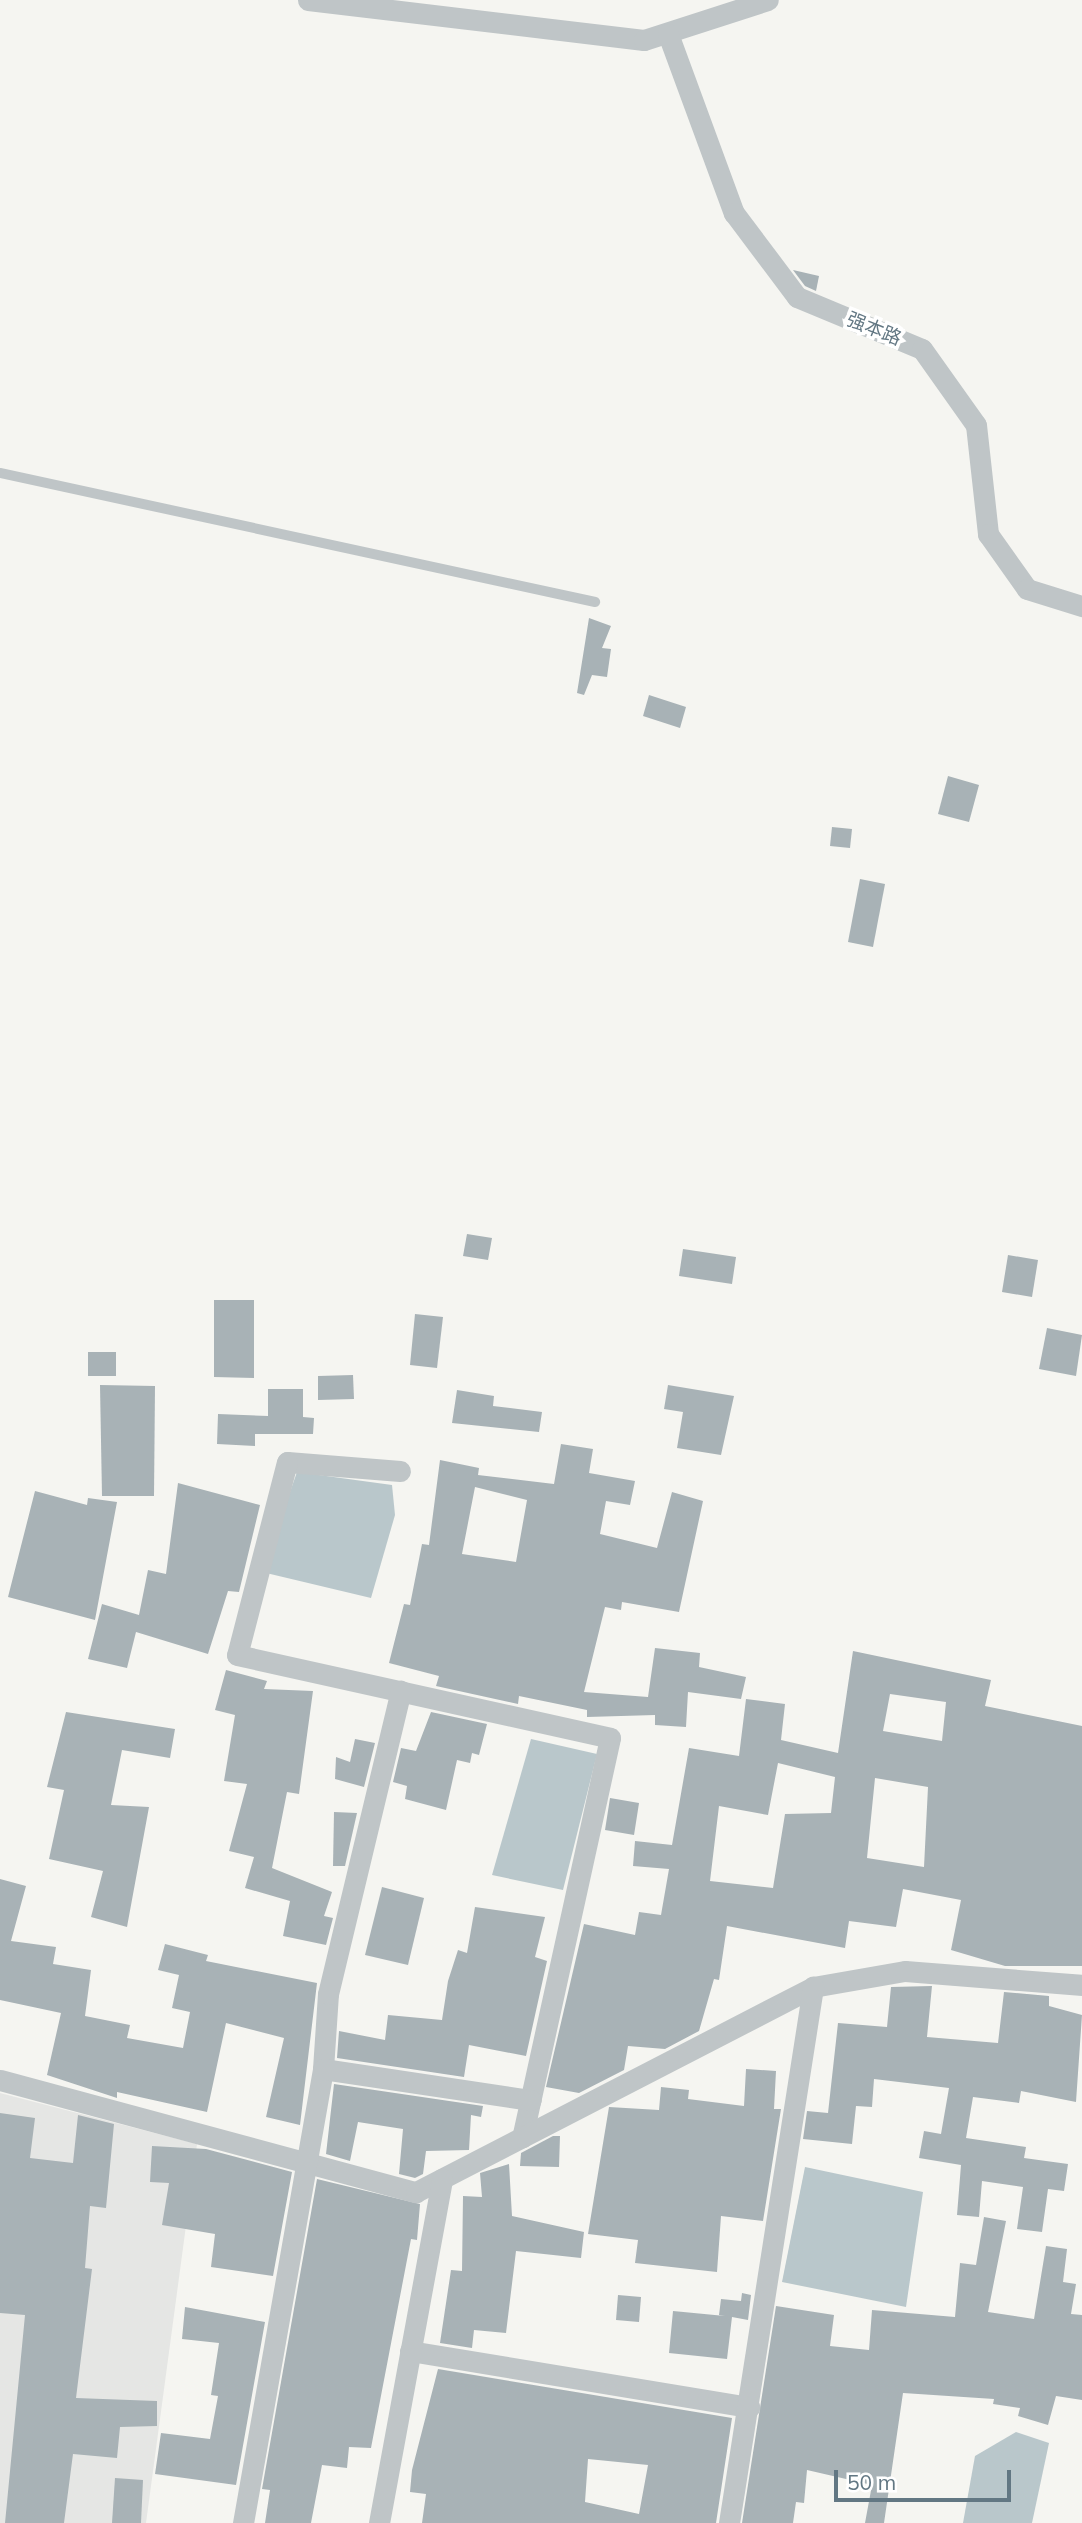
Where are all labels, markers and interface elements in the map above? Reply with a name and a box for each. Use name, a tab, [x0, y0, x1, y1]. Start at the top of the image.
street label: 强本路	[843, 308, 905, 350]
scale bar	[837, 2456, 1014, 2500]
text: 50 m	[847, 2469, 896, 2495]

